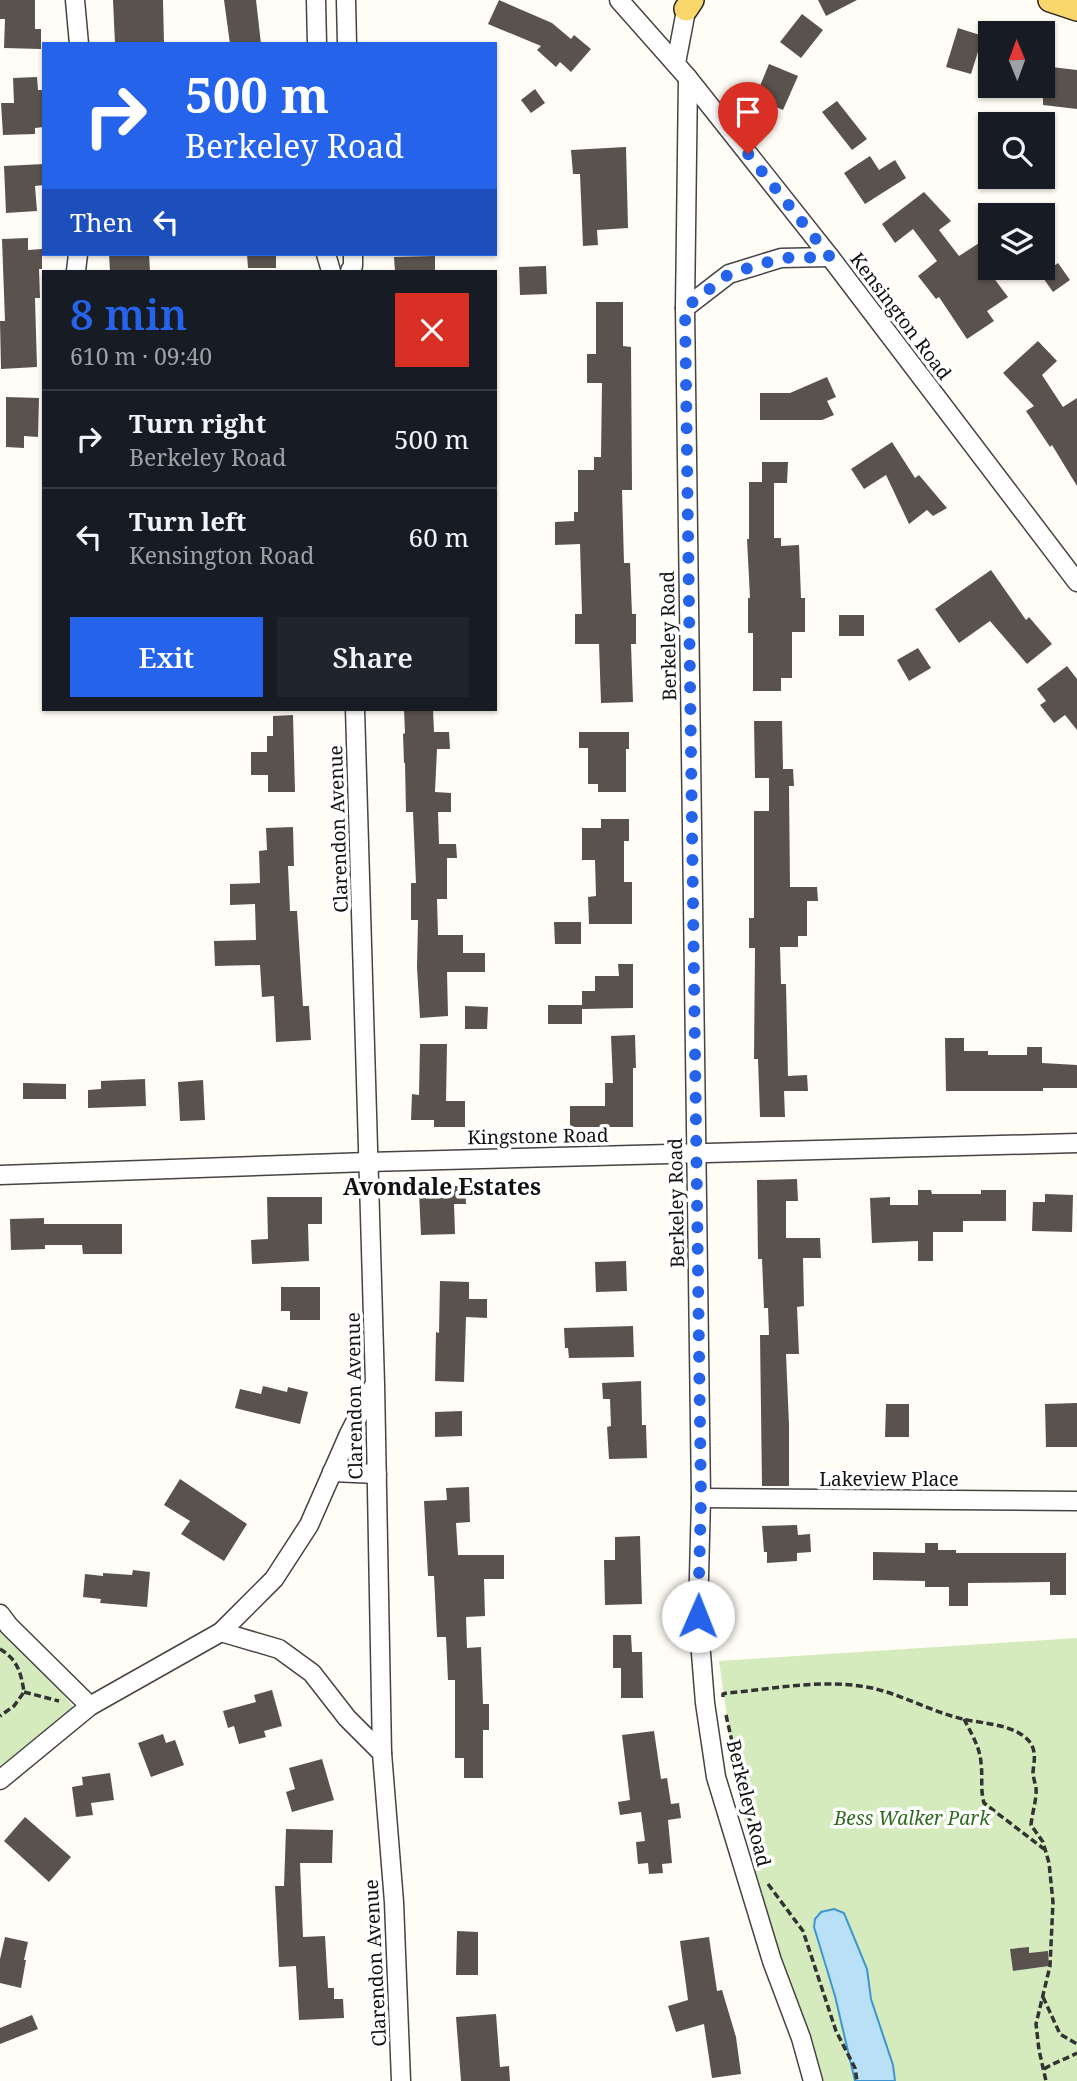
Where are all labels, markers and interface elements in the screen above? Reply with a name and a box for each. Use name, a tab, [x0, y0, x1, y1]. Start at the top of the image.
north arrow	[978, 21, 1055, 98]
map controls	[978, 21, 1055, 280]
text: 500 m	[185, 61, 329, 127]
icon: right	[70, 70, 161, 161]
pin	[718, 82, 778, 154]
icon: arrive	[729, 93, 767, 131]
button: search	[978, 112, 1055, 189]
text: Berkeley Road	[185, 124, 404, 167]
icon: left	[147, 203, 185, 241]
button: layers	[978, 203, 1055, 280]
text: Then	[70, 204, 133, 240]
street label: Kensington Road	[845, 247, 958, 385]
text: 8 min	[70, 285, 187, 342]
button: close	[395, 293, 469, 367]
text: 610 m · 09:40	[70, 340, 212, 372]
text: Turn right	[129, 405, 266, 441]
icon: right	[70, 420, 108, 458]
text: 500 m	[394, 421, 469, 457]
text: Berkeley Road	[129, 441, 286, 473]
text: Turn left	[129, 503, 246, 539]
icon: left	[70, 518, 108, 556]
text: 60 m	[409, 519, 469, 555]
text: Kensington Road	[129, 539, 314, 571]
street label: Berkeley Road	[654, 570, 682, 701]
button: Exit	[70, 617, 263, 697]
button: Share	[277, 617, 469, 697]
street label: Clarendon Avenue	[322, 745, 354, 913]
street label: Kingstone Road	[467, 1122, 609, 1150]
street label: Berkeley Road	[662, 1137, 690, 1268]
district label: Avondale Estates	[343, 1170, 541, 1202]
street label: Clarendon Avenue	[340, 1312, 368, 1480]
street label: Lakeview Place	[819, 1466, 959, 1492]
position arrow	[661, 1579, 735, 1653]
street label: Berkeley Road	[721, 1737, 777, 1870]
park label: Bess Walker Park	[833, 1805, 991, 1831]
street label: Clarendon Avenue	[358, 1879, 392, 2047]

